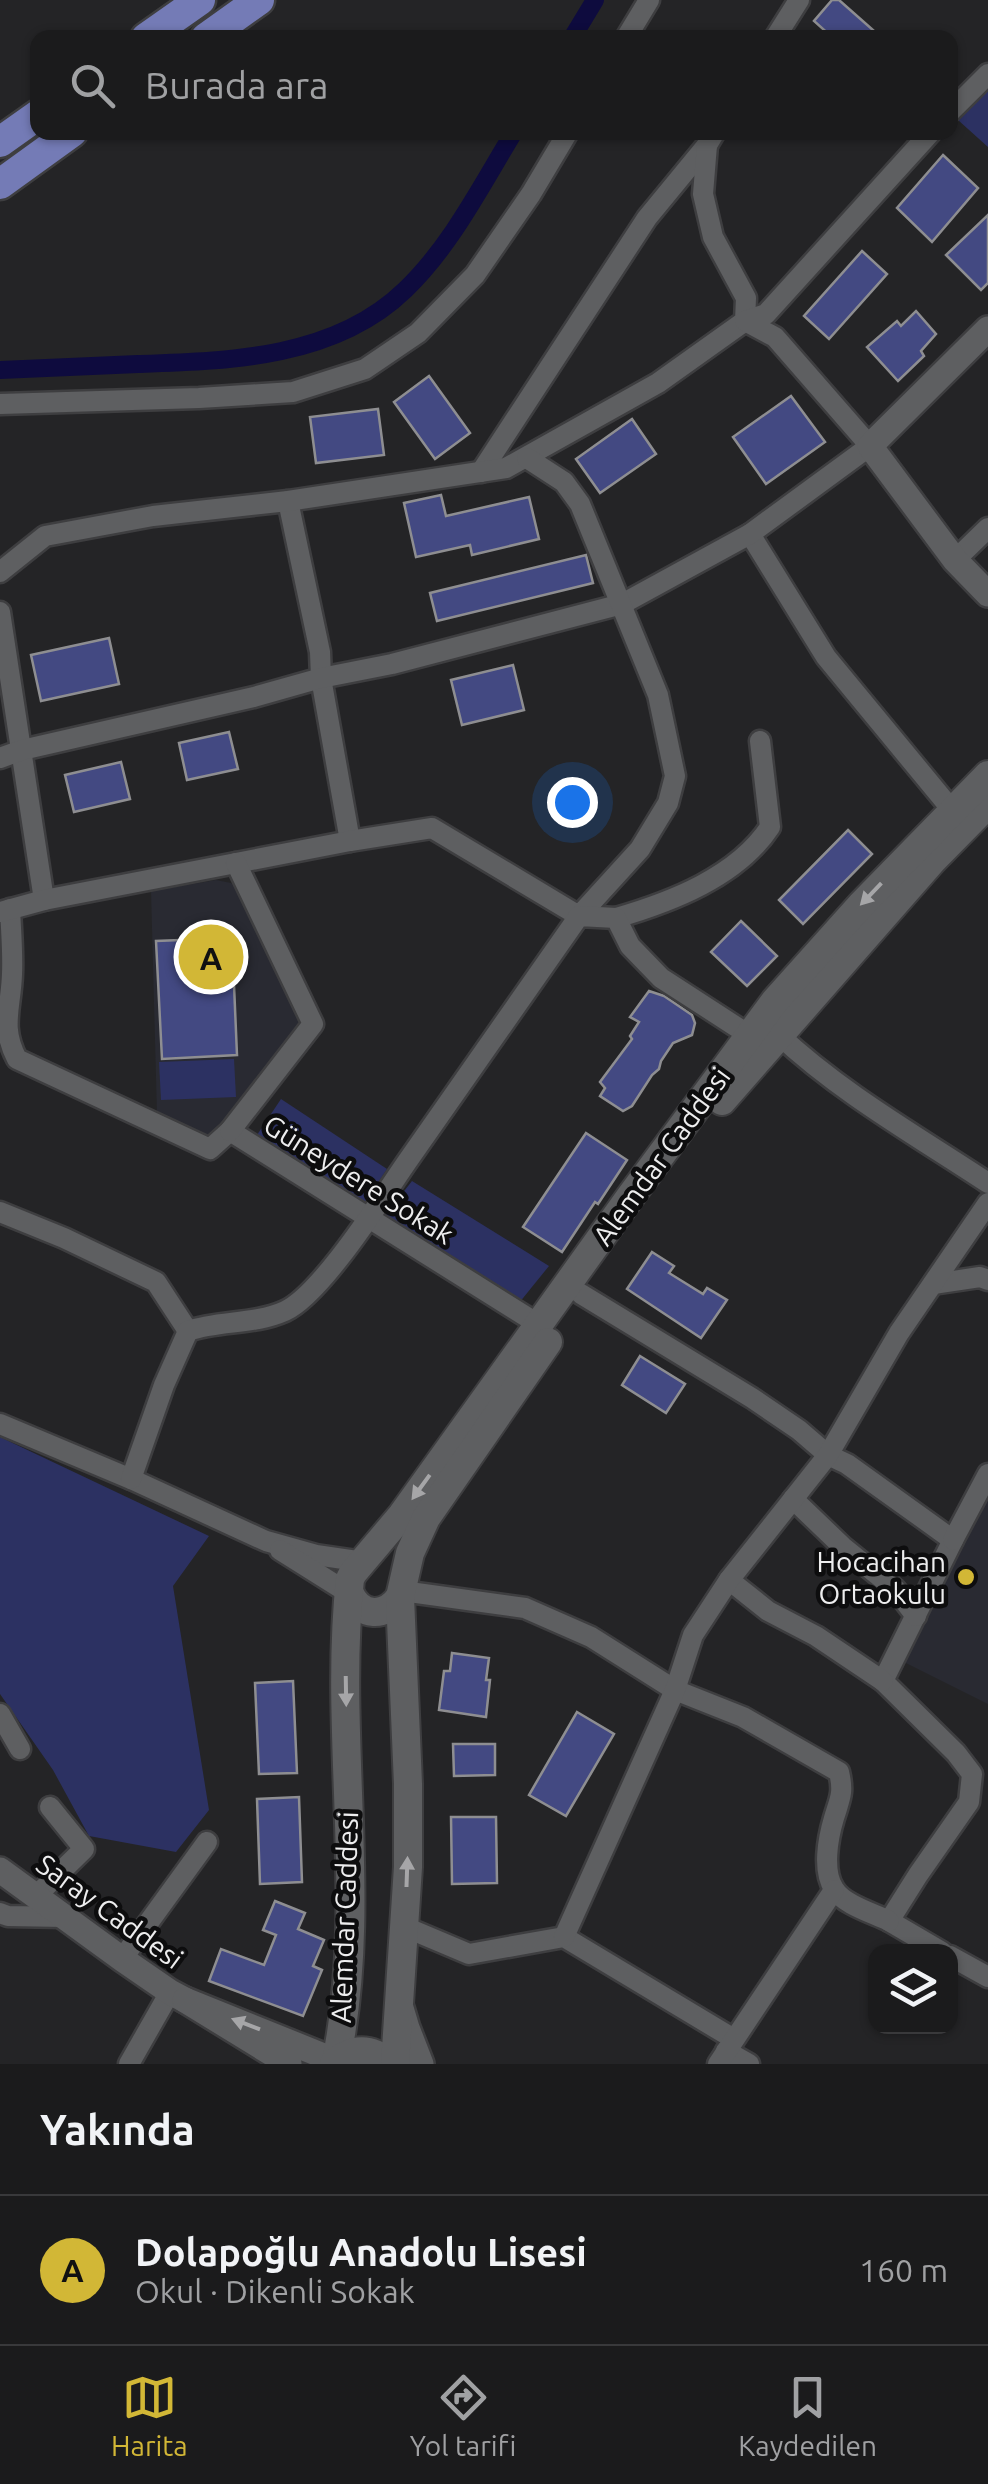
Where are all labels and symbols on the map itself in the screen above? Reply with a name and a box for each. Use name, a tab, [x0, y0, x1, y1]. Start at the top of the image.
your location	[547, 777, 598, 828]
one-way arrow	[860, 882, 883, 906]
pin: A	[178, 920, 244, 994]
street label: Alemdar Caddesi	[586, 1061, 736, 1251]
street label: Güneydere Sokak	[259, 1108, 459, 1250]
one-way arrow	[412, 1474, 431, 1501]
place label: Hocacihan Ortaokulu	[817, 1546, 946, 1609]
marker: Hocacihan Ortaokulu	[955, 1566, 977, 1588]
one-way arrow	[338, 1675, 354, 1707]
street label: Alemdar Caddesi	[325, 1811, 363, 2023]
street label: Saray Caddesi	[31, 1848, 189, 1974]
one-way arrow	[400, 1855, 416, 1887]
one-way arrow	[231, 2015, 261, 2031]

